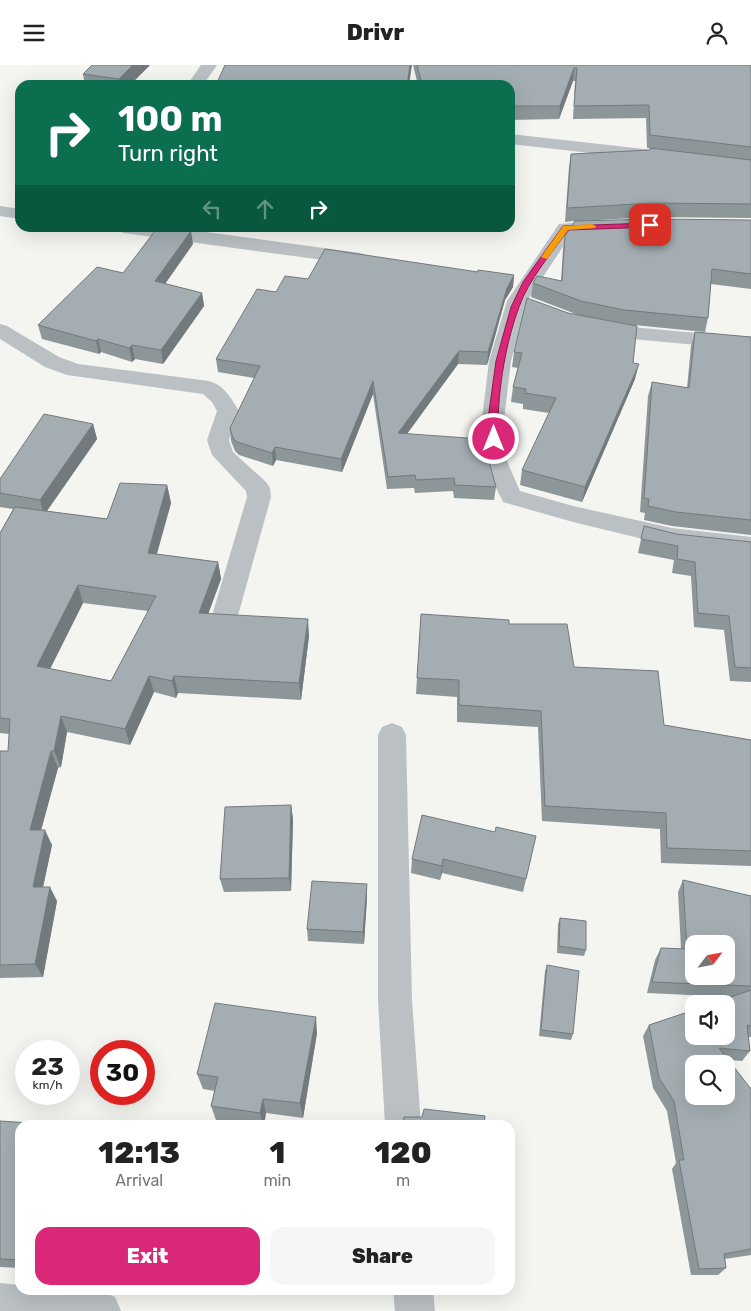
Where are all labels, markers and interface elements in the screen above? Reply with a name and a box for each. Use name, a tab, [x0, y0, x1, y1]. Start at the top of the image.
icon: menu	[20, 19, 48, 47]
text: Drivr	[347, 19, 404, 46]
icon: person	[703, 19, 731, 47]
text: 100 m	[118, 98, 223, 140]
icon: right	[35, 100, 100, 165]
text: Turn right	[118, 140, 218, 167]
icon: left	[198, 195, 226, 223]
icon: ahead	[251, 195, 279, 223]
icon: right	[304, 195, 332, 223]
pin	[629, 204, 671, 246]
icon: arrive	[636, 211, 664, 239]
position arrow	[467, 412, 519, 464]
north arrow	[685, 935, 735, 985]
map controls	[685, 935, 735, 1105]
button: sound	[685, 995, 735, 1045]
speed limit sign: 30	[90, 1040, 155, 1105]
text: 23	[31, 1052, 64, 1081]
button: search	[685, 1055, 735, 1105]
text: km/h	[33, 1078, 62, 1092]
text: 12:13	[98, 1135, 180, 1171]
text: 1	[269, 1135, 285, 1171]
text: 120	[375, 1135, 432, 1171]
text: Arrival	[115, 1171, 163, 1190]
text: min	[263, 1171, 291, 1190]
text: m	[396, 1171, 410, 1190]
button: Exit	[35, 1227, 260, 1285]
button: Share	[270, 1227, 495, 1285]

